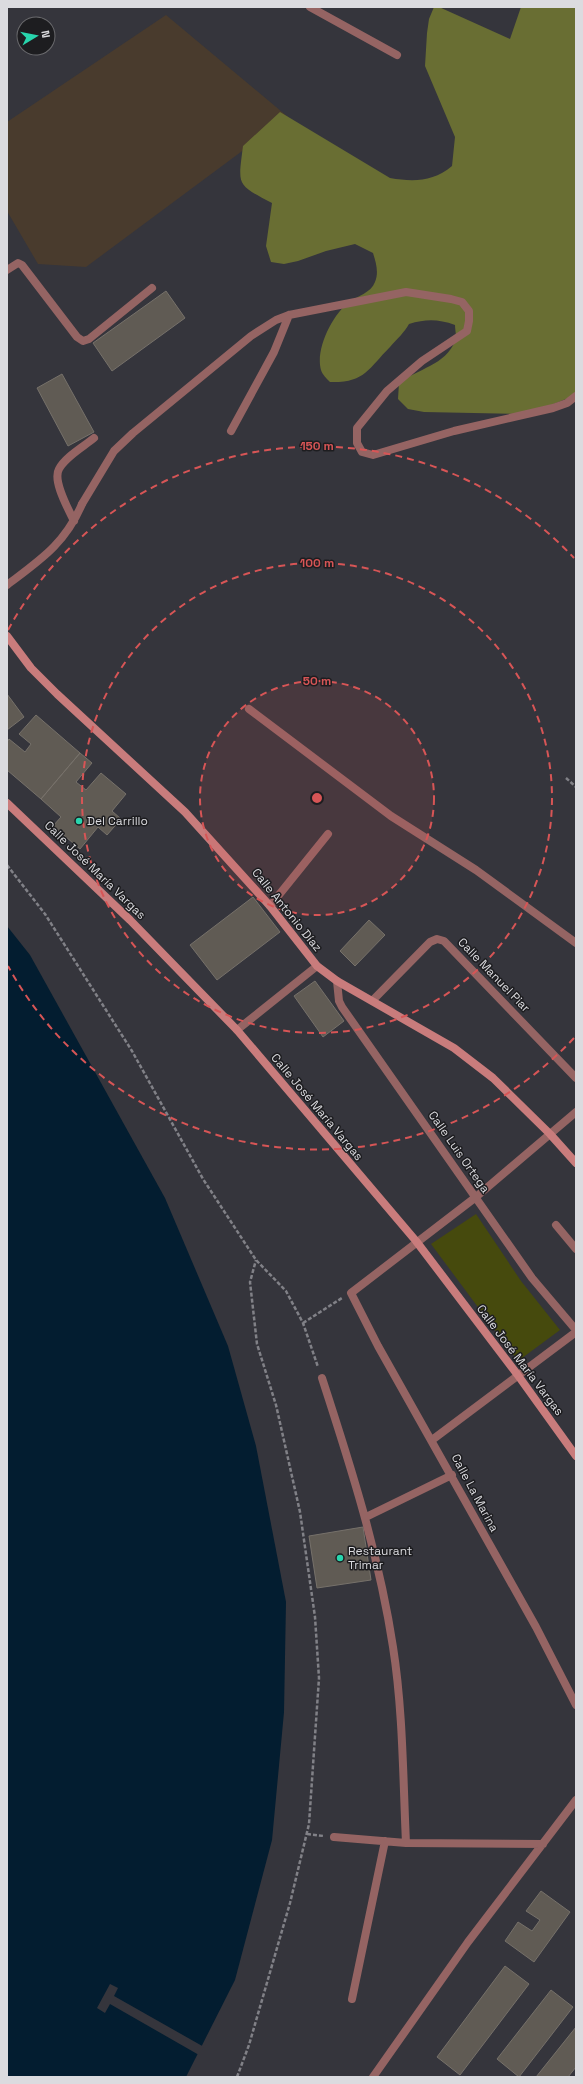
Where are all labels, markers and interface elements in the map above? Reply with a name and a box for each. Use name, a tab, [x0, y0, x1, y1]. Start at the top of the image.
north arrow	[16, 16, 56, 56]
text: N	[38, 29, 53, 39]
text: 150 m	[300, 438, 334, 454]
text: 100 m	[300, 555, 334, 571]
text: 50 m	[303, 673, 331, 689]
centre of rings	[310, 791, 324, 805]
place label: Del Carrillo	[87, 813, 148, 829]
marker: Del Carrillo	[74, 816, 84, 826]
street label: Calle José María Vargas	[41, 817, 149, 923]
street label: Calle Antonio Díaz	[248, 865, 326, 955]
street label: Calle Manuel Piar	[454, 934, 534, 1016]
street label: Calle José María Vargas	[267, 1050, 367, 1164]
street label: Calle Luis Ortega	[425, 1108, 493, 1196]
street label: Calle José María Vargas	[473, 1301, 567, 1419]
street label: Calle La Marina	[448, 1451, 502, 1535]
place label: Restaurant Trimar	[348, 1543, 412, 1573]
marker: Restaurant Trimar	[335, 1553, 345, 1563]

